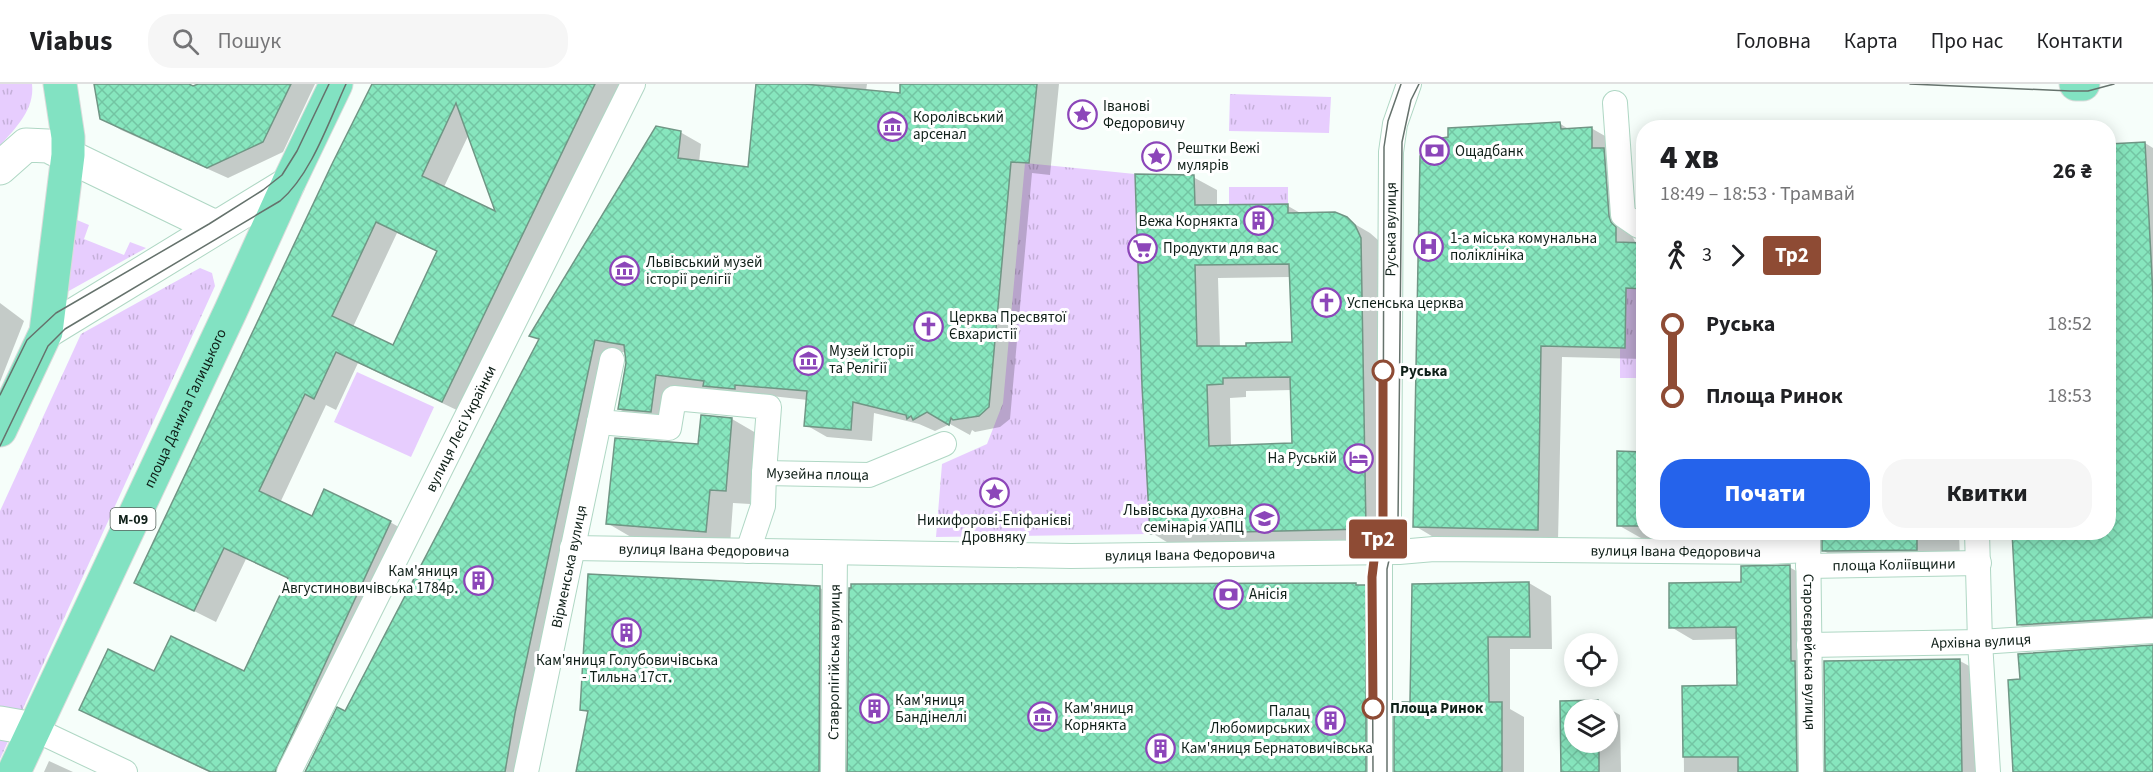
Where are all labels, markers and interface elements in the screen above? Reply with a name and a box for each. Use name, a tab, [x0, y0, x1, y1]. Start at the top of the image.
search box	[148, 14, 568, 68]
text: Viabus	[30, 21, 112, 61]
icon: search	[169, 25, 202, 58]
text: Пошук	[217, 25, 281, 57]
text: Головна	[1736, 26, 1811, 56]
text: Карта	[1844, 26, 1898, 56]
text: Про нас	[1931, 26, 2003, 56]
text: Контакти	[2036, 26, 2123, 56]
place label: Іванові Федоровичу	[1103, 96, 1185, 134]
place icon: Іванові Федоровичу	[1066, 99, 1098, 131]
place label: Королівський арсенал	[913, 107, 1004, 145]
museum icon: Королівський арсенал	[876, 110, 908, 142]
text: 4 хв	[1660, 134, 1719, 181]
bank icon: Ощадбанк	[1418, 135, 1450, 167]
place label: Рештки Вежі мулярів	[1177, 138, 1260, 176]
place icon: Рештки Вежі мулярів	[1140, 141, 1172, 173]
place label: Ощадбанк	[1455, 141, 1524, 162]
text: 26 ₴	[2053, 155, 2092, 187]
text: 18:49 – 18:53 · Трамвай	[1660, 180, 1855, 208]
street label: Руська вулиця	[1380, 182, 1402, 277]
building icon: Вежа Корнякта	[1243, 205, 1275, 237]
place label: Вежа Корнякта	[1139, 211, 1238, 232]
place label: 1-а міська комунальна поліклініка	[1450, 228, 1597, 266]
hospital icon: 1-а міська комунальна поліклініка	[1413, 231, 1445, 263]
supermarket icon: Продукти для вас	[1126, 232, 1158, 264]
place label: Продукти для вас	[1163, 238, 1279, 259]
icon: walk	[1660, 239, 1693, 272]
icon: forward	[1721, 239, 1754, 272]
text: Тр2	[1775, 240, 1809, 270]
text: 3	[1702, 241, 1712, 269]
place label: Львівський музей історії релігії	[646, 252, 762, 290]
museum icon: Львівський музей історії релігії	[609, 255, 641, 287]
church icon: Успенська церква	[1310, 287, 1342, 319]
place label: Успенська церква	[1347, 293, 1464, 314]
place label: Церква Пресвятої Євхаристії	[949, 307, 1068, 345]
text: Руська	[1706, 308, 1775, 340]
church icon: Церква Пресвятої Євхаристії	[912, 310, 944, 342]
text: 18:52	[2047, 310, 2092, 338]
street label: площа Данила Галицького	[139, 325, 232, 492]
place label: Музей Історії та Релігії	[829, 341, 914, 379]
museum icon: Музей Історії та Релігії	[792, 344, 824, 376]
marker: Руська	[1372, 360, 1394, 382]
place label: Руська	[1400, 361, 1447, 382]
street label: вулиця Лесі Українки	[421, 362, 502, 496]
text: Площа Ринок	[1706, 380, 1843, 412]
text: 18:53	[2047, 382, 2092, 410]
hotel icon: На Руській	[1342, 442, 1374, 474]
place label: На Руській	[1267, 448, 1337, 469]
button: Почати	[1660, 459, 1870, 528]
button: Квитки	[1882, 459, 2092, 528]
street label: Музейна площа	[766, 463, 869, 486]
place icon: Никифорові-Епіфанієві Дровняку	[978, 477, 1010, 509]
place label: Львівська духовна семінарія УАПЦ	[1123, 500, 1244, 538]
street label: Вірменська вулиця	[546, 503, 592, 630]
school or university icon: Львівська духовна семінарія УАПЦ	[1249, 503, 1281, 535]
road number: М-09	[110, 508, 156, 530]
place label: Никифорові-Епіфанієві Дровняку	[917, 510, 1071, 548]
line badge: Тр2	[1344, 520, 1412, 558]
text: Тр2	[1361, 524, 1395, 554]
street label: вулиця Івана Федоровича	[619, 539, 789, 562]
street label: вулиця Івана Федоровича	[1590, 540, 1761, 563]
street label: вулиця Івана Федоровича	[1104, 544, 1275, 567]
street label: площа Коліївщини	[1832, 553, 1956, 577]
place label: Кам'яниця Августиновичівська 1784р.	[282, 561, 458, 599]
building icon: Кам'яниця Августиновичівська 1784р.	[463, 564, 495, 596]
street label: Староєврейська вулиця	[1798, 574, 1820, 730]
bank icon: Анісія	[1212, 578, 1244, 610]
street label: Ставропігійська вулиця	[823, 584, 846, 740]
place label: Анісія	[1249, 584, 1288, 605]
building icon: Кам'яниця Голубовичівська - Тильна 17ст.	[611, 617, 643, 649]
street label: Архівна вулиця	[1931, 629, 2032, 654]
map controls	[1564, 633, 1618, 753]
button: locate	[1564, 633, 1618, 687]
place label: Кам'яниця Голубовичівська - Тильна 17ст.	[536, 650, 718, 688]
place label: Кам'яниця Бандінеллі	[895, 690, 967, 728]
building icon: Кам'яниця Бандінеллі	[858, 693, 890, 725]
marker: Площа Ринок	[1362, 697, 1384, 719]
place label: Кам'яниця Корнякта	[1064, 698, 1134, 736]
place label: Площа Ринок	[1390, 698, 1484, 719]
button: layers	[1564, 699, 1618, 753]
museum icon: Кам'яниця Корнякта	[1027, 701, 1059, 733]
place label: Палац Любомирських	[1210, 701, 1311, 739]
building icon: Палац Любомирських	[1315, 704, 1347, 736]
building icon: Кам'яниця Бернатовичівська	[1144, 732, 1176, 764]
place label: Кам'яниця Бернатовичівська	[1181, 738, 1373, 759]

